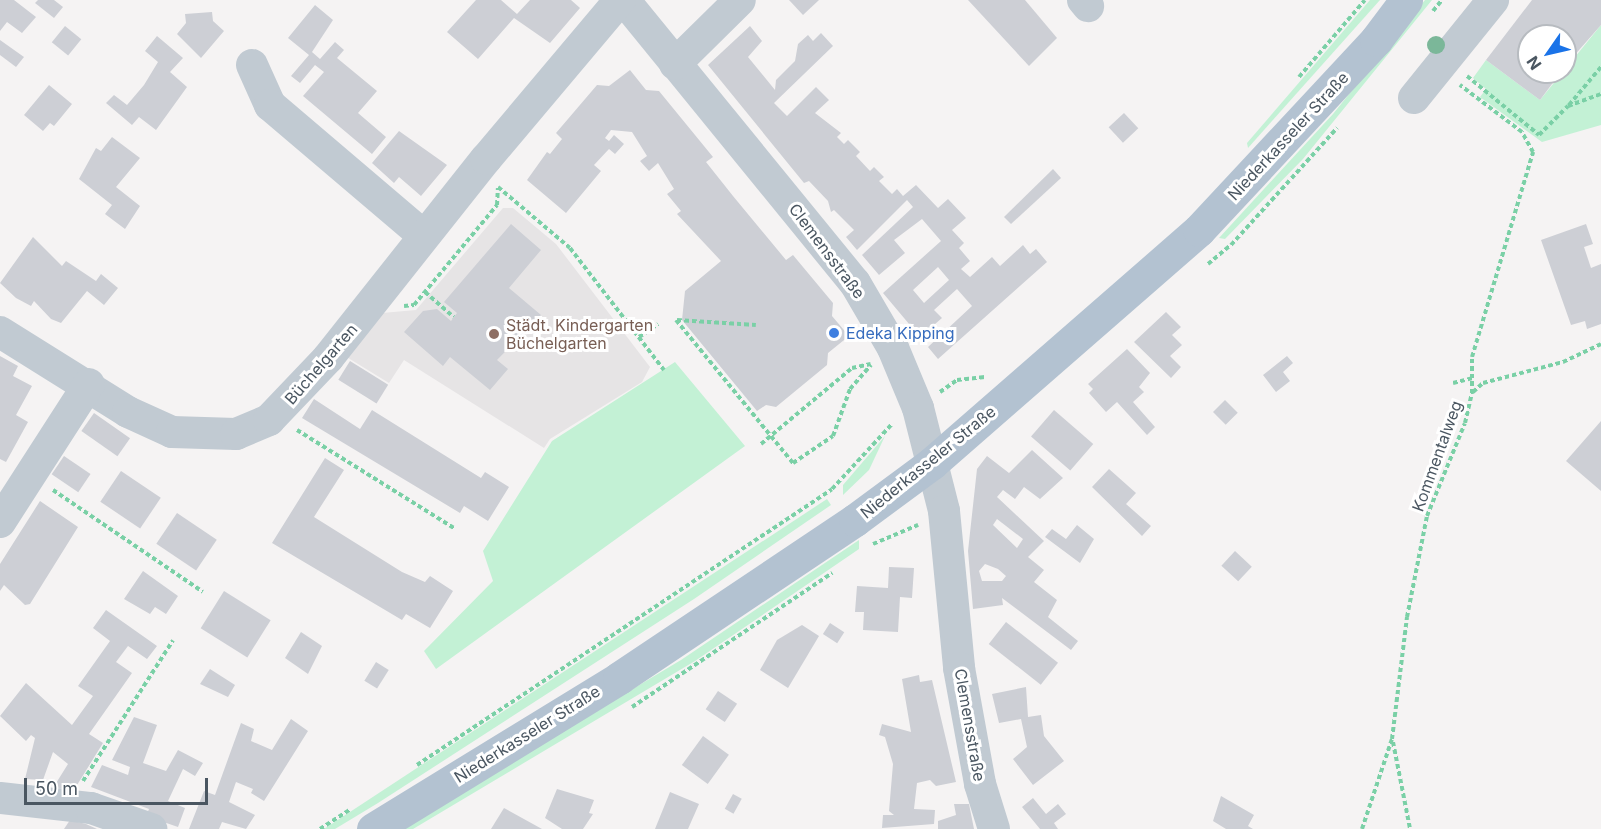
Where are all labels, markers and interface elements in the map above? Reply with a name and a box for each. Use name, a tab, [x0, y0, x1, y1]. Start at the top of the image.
north arrow	[1517, 24, 1577, 84]
text: N	[1522, 52, 1545, 74]
street label: Niederkasseler Straße	[1224, 68, 1352, 204]
street label: Clemensstraße	[785, 200, 869, 302]
place label: Städt. Kindergarten Büchelgarten	[506, 315, 653, 353]
street label: Büchelgarten	[281, 320, 361, 408]
place label: Edeka Kipping	[846, 323, 955, 343]
marker: Edeka Kipping	[827, 326, 841, 340]
marker: Städt. Kindergarten Büchelgarten	[487, 327, 501, 341]
street label: Kommentalweg	[1408, 398, 1466, 514]
street label: Niederkasseler Straße	[857, 402, 999, 522]
street label: Clemensstraße	[951, 667, 989, 783]
street label: Niederkasseler Straße	[451, 681, 603, 787]
scale bar	[27, 766, 212, 804]
text: 50 m	[35, 778, 78, 799]

